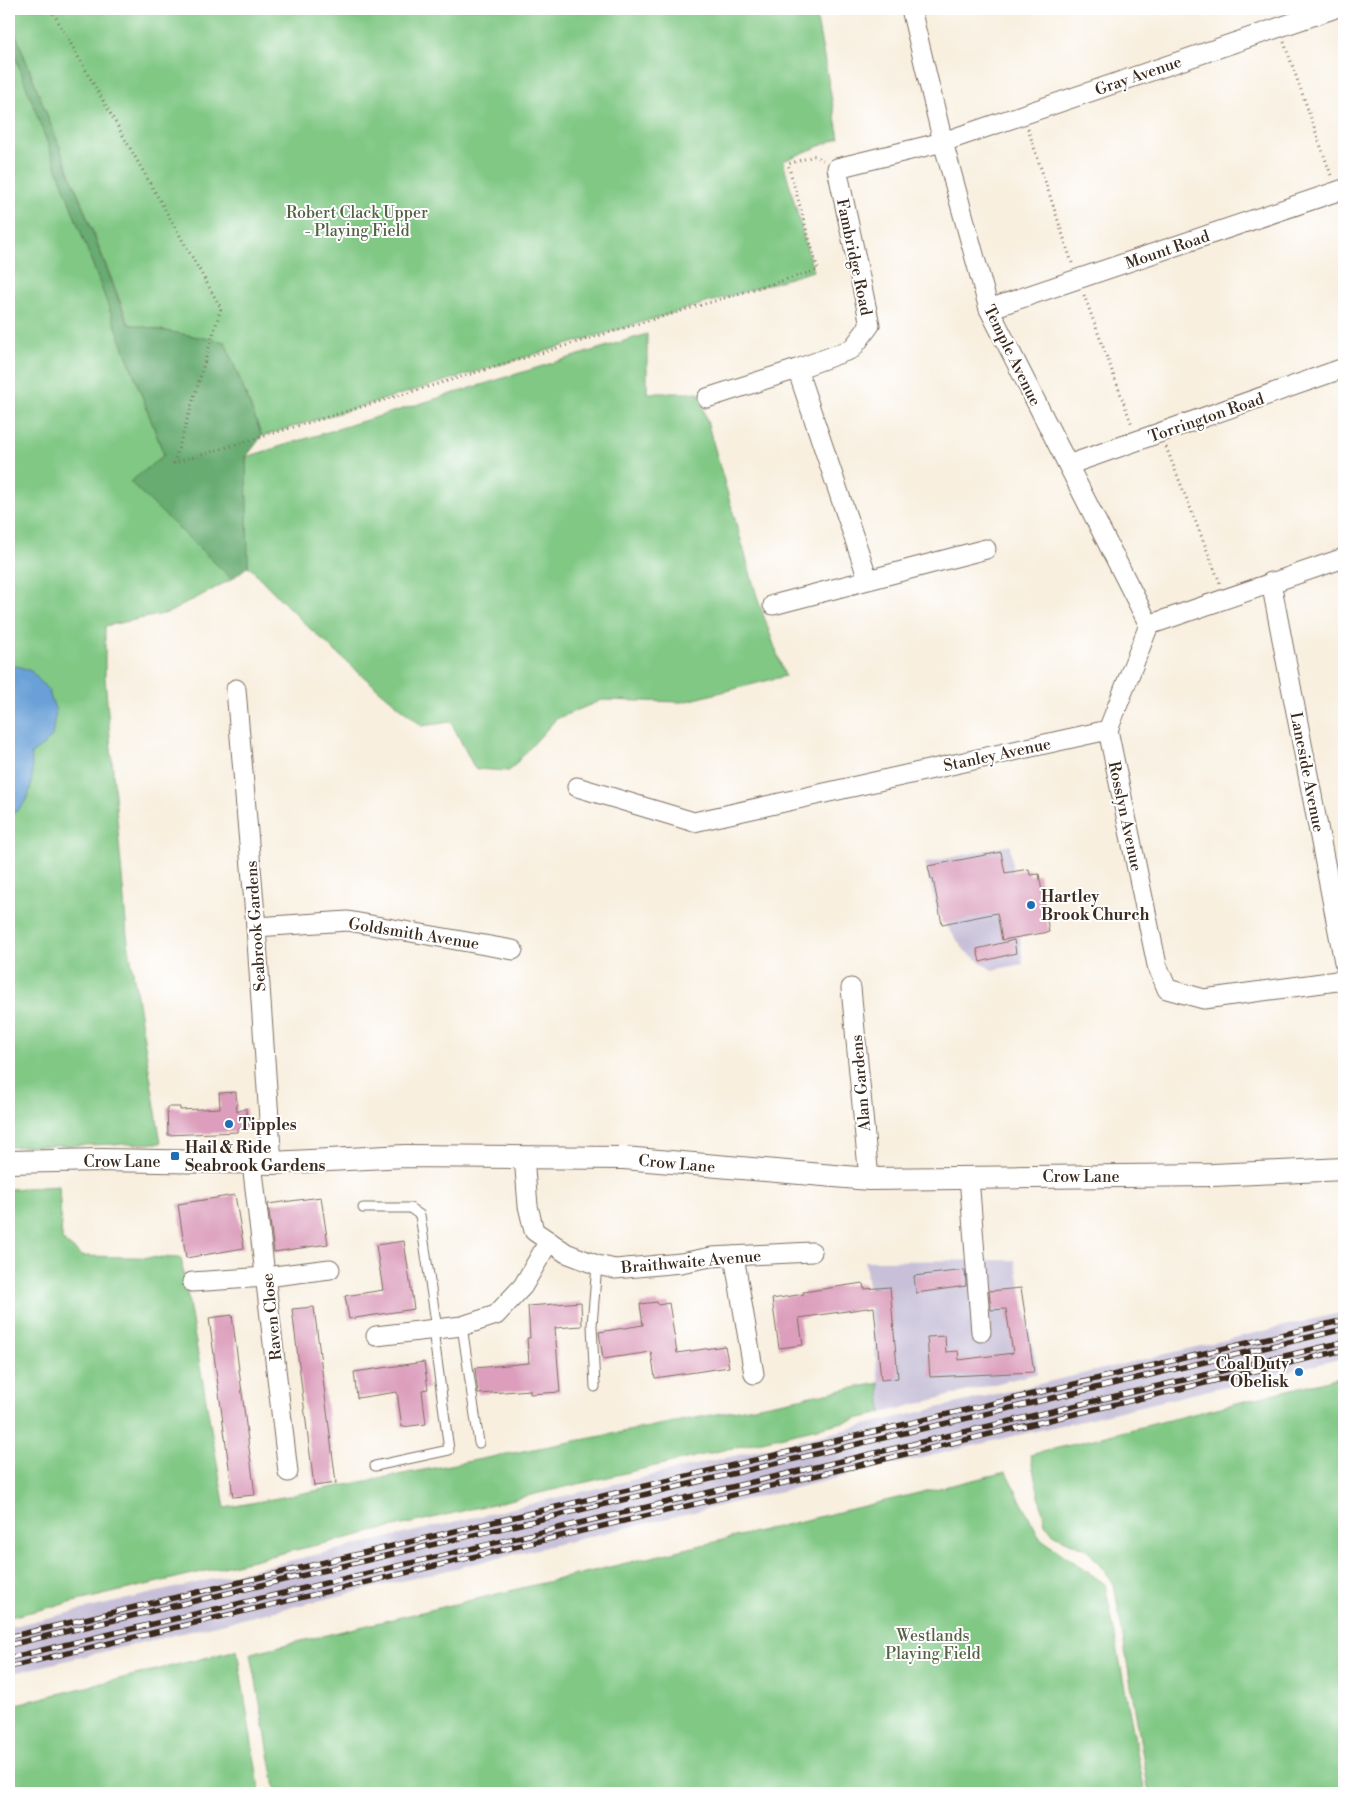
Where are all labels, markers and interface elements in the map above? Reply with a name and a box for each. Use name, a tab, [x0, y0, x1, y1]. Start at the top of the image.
street label: Gray Avenue	[1092, 52, 1184, 100]
street label: Fambridge Road	[832, 197, 876, 317]
park label: Robert Clack Upper - Playing Field	[286, 203, 428, 241]
street label: Mount Road	[1123, 226, 1212, 274]
street label: Temple Avenue	[979, 302, 1045, 409]
street label: Torrington Road	[1146, 389, 1267, 447]
street label: Laneside Avenue	[1286, 711, 1328, 834]
street label: Stanley Avenue	[942, 734, 1053, 776]
street label: Rosslyn Avenue	[1104, 759, 1146, 873]
street label: Seabrook Gardens	[241, 860, 271, 992]
place label: Hartley Brook Church	[1041, 887, 1150, 925]
marker: Hartley Brook Church	[1025, 899, 1037, 911]
street label: Goldsmith Avenue	[347, 914, 481, 954]
street label: Alan Gardens	[847, 1034, 875, 1133]
place label: Tipples	[239, 1115, 297, 1135]
marker: Tipples	[223, 1118, 235, 1130]
place label: Hail & Ride Seabrook Gardens	[185, 1138, 326, 1176]
marker: Hail & Ride Seabrook Gardens	[169, 1150, 181, 1162]
street label: Crow Lane	[638, 1151, 716, 1177]
street label: Crow Lane	[83, 1152, 161, 1172]
street label: Crow Lane	[1042, 1167, 1120, 1187]
street label: Braithwaite Avenue	[619, 1246, 762, 1278]
street label: Raven Close	[257, 1272, 287, 1362]
place label: Coal Duty Obelisk	[1215, 1354, 1290, 1392]
marker: Coal Duty Obelisk	[1293, 1366, 1305, 1378]
park label: Westlands Playing Field	[885, 1626, 981, 1664]

